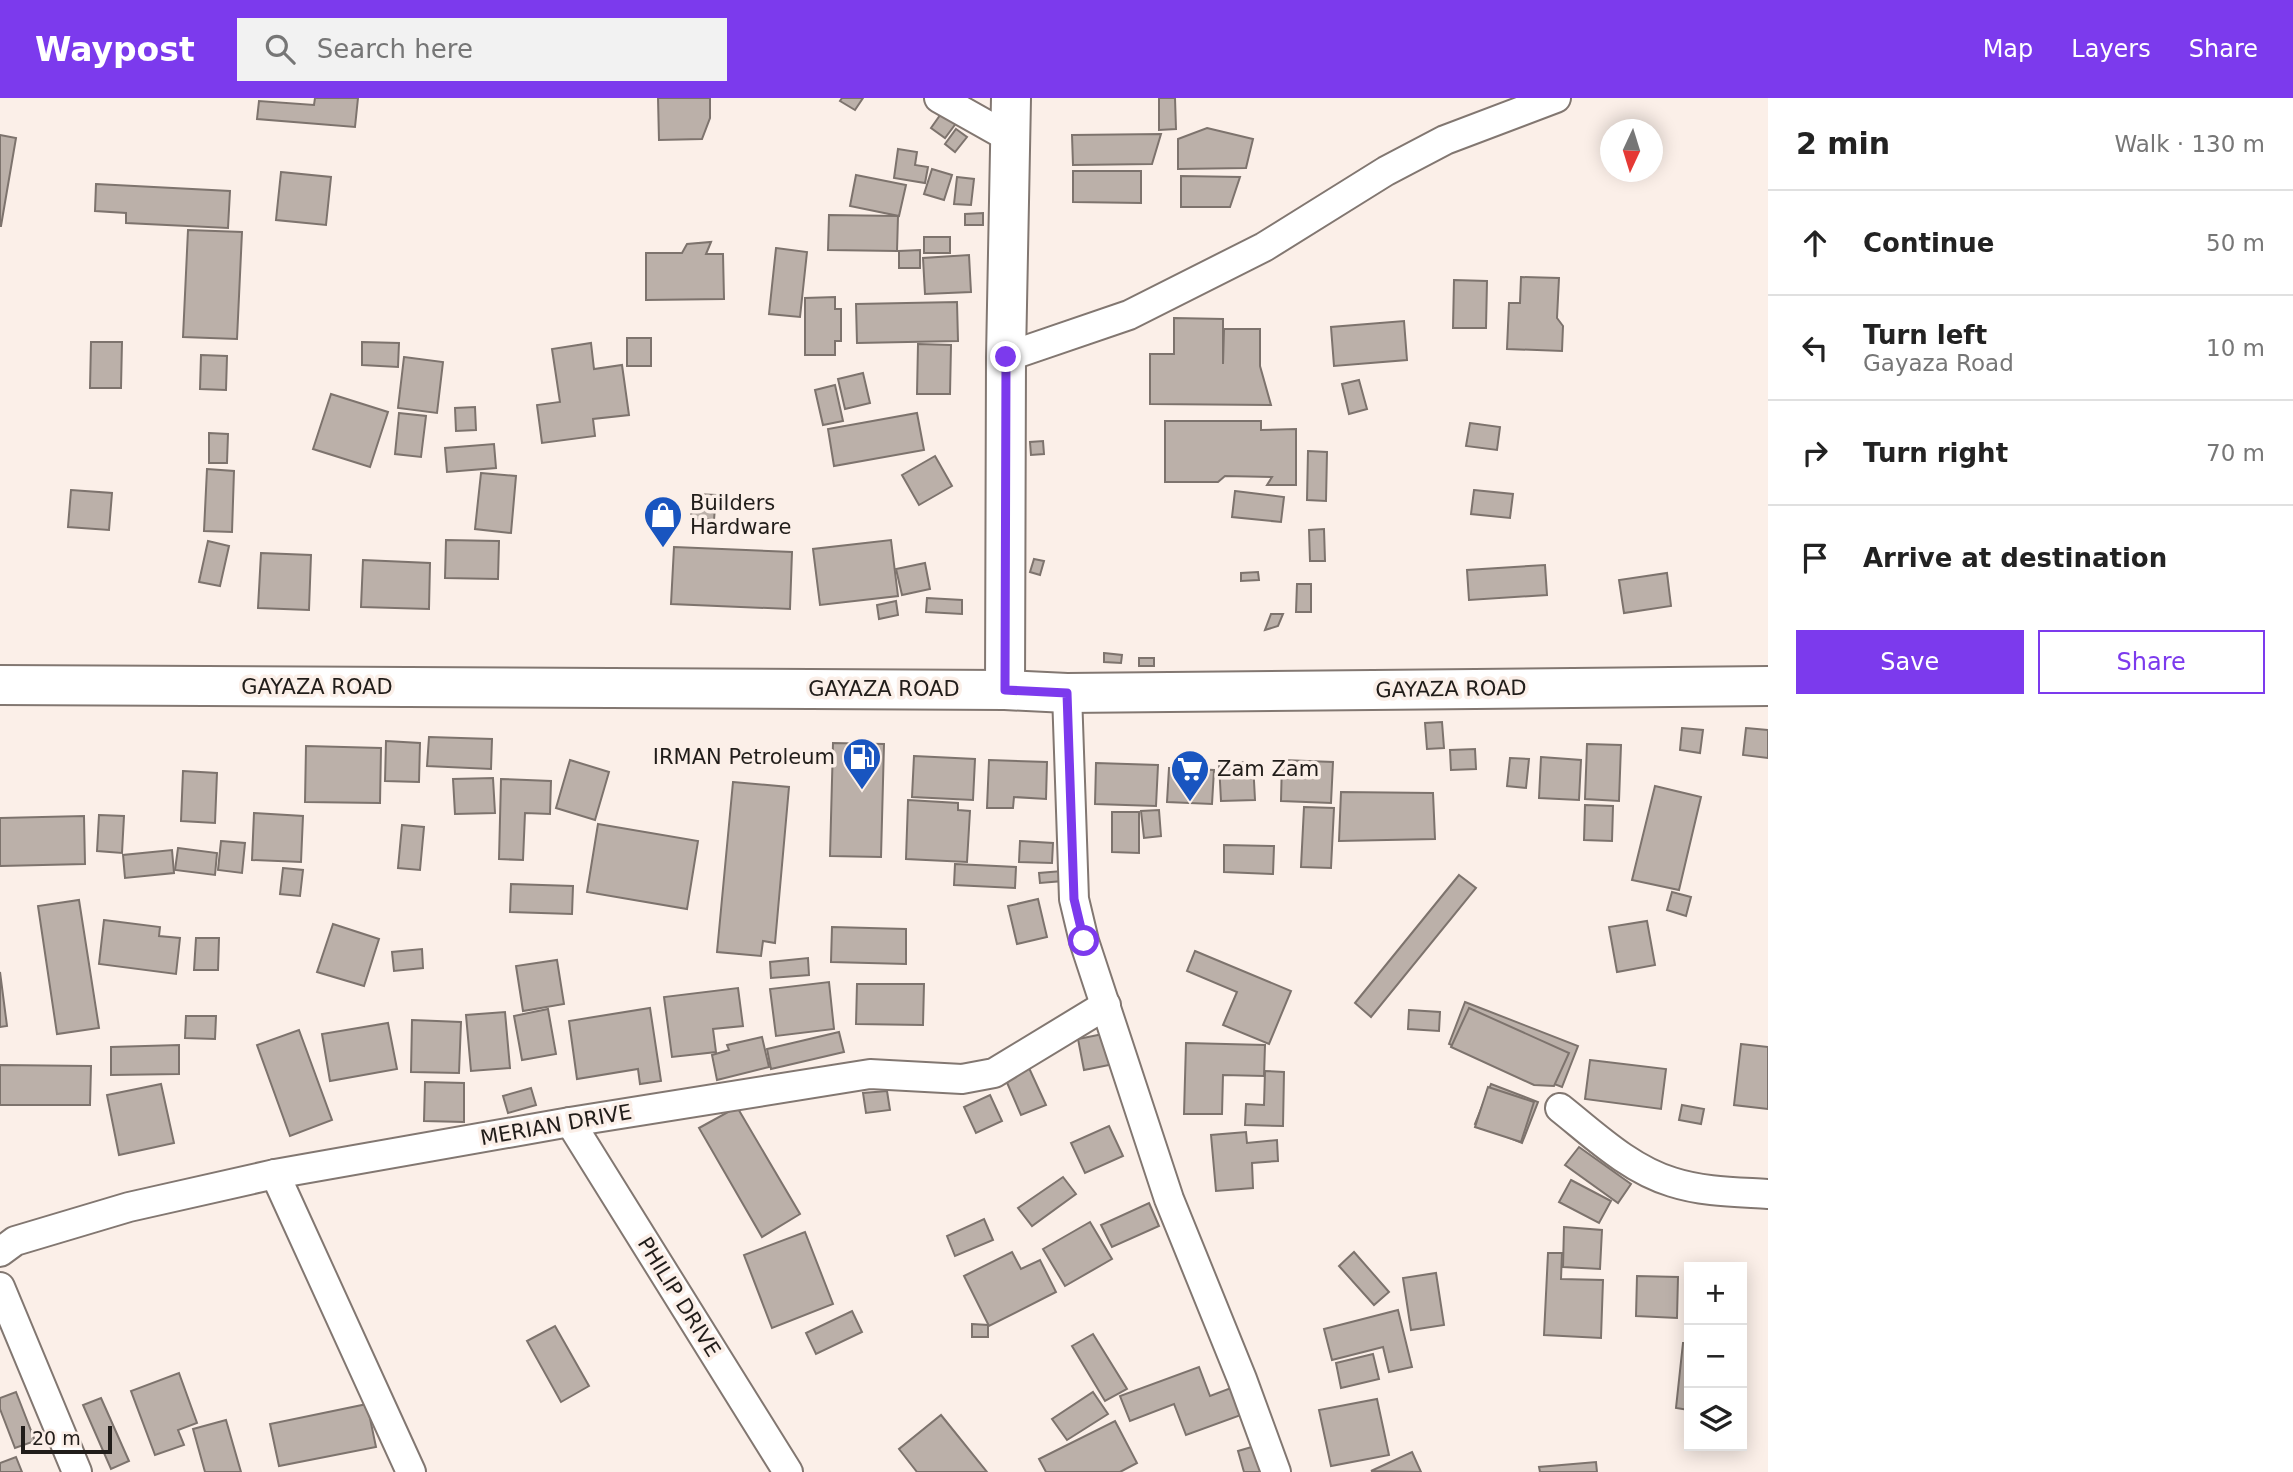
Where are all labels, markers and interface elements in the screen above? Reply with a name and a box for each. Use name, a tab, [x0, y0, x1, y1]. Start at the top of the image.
search box	[237, 18, 727, 81]
text: Waypost	[35, 30, 195, 69]
icon: search	[261, 30, 299, 68]
text: Search here	[317, 34, 473, 64]
text: Map	[1983, 35, 2033, 63]
text: Layers	[2071, 35, 2151, 63]
text: Share	[2189, 35, 2258, 63]
north arrow	[1600, 119, 1663, 182]
text: 2 min	[1796, 126, 1890, 161]
text: Walk · 130 m	[2114, 131, 2265, 157]
icon: ahead	[1796, 224, 1834, 262]
text: Continue	[1863, 228, 1994, 258]
text: 50 m	[2206, 230, 2265, 256]
text: Turn left	[1863, 320, 1987, 350]
icon: left	[1796, 329, 1834, 367]
text: 10 m	[2206, 335, 2265, 361]
route end	[990, 341, 1021, 372]
text: Gayaza Road	[1863, 350, 2014, 376]
icon: right	[1796, 434, 1834, 472]
text: Turn right	[1863, 438, 2008, 468]
text: 70 m	[2206, 440, 2265, 466]
place label: Builders Hardware	[690, 491, 791, 539]
shop icon: Builders Hardware	[642, 494, 684, 549]
icon: arrive	[1796, 539, 1834, 577]
text: Arrive at destination	[1863, 543, 2167, 573]
button: Save	[1796, 630, 2024, 694]
button: Share	[2038, 630, 2265, 694]
street label: GAYAZA ROAD	[241, 675, 393, 699]
street label: GAYAZA ROAD	[1375, 676, 1527, 702]
street label: GAYAZA ROAD	[808, 677, 960, 701]
fuel station icon: IRMAN Petroleum	[841, 736, 883, 791]
place label: IRMAN Petroleum	[653, 745, 835, 769]
supermarket icon: Zam Zam	[1169, 748, 1211, 803]
place label: Zam Zam	[1217, 757, 1319, 781]
route start	[1068, 925, 1099, 956]
street label: MERIAN DRIVE	[478, 1100, 634, 1150]
street label: PHILIP DRIVE	[633, 1233, 725, 1361]
map controls	[1684, 1262, 1747, 1451]
button: +	[1684, 1262, 1747, 1325]
button: −	[1684, 1325, 1747, 1388]
button: layers	[1684, 1388, 1747, 1451]
scale bar	[21, 1423, 112, 1455]
text: 20 m	[32, 1427, 81, 1449]

